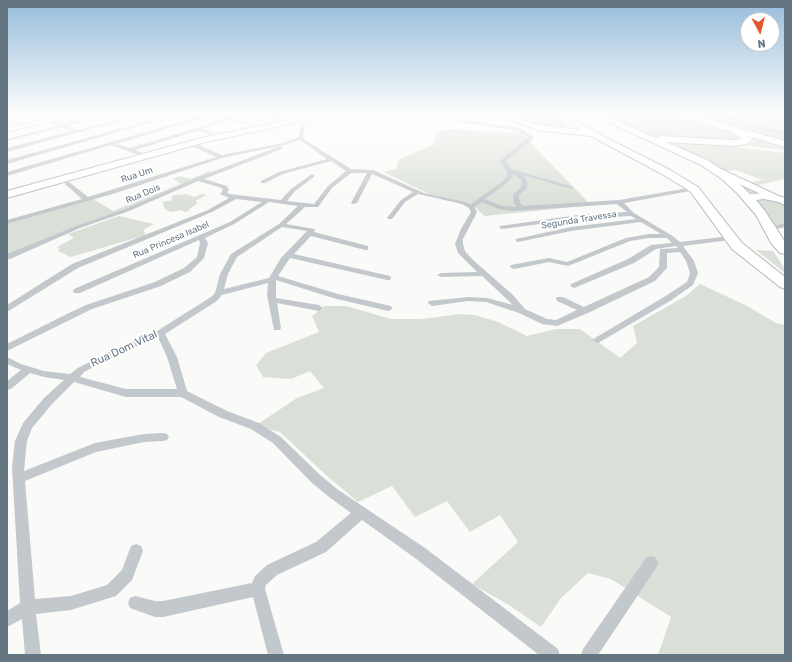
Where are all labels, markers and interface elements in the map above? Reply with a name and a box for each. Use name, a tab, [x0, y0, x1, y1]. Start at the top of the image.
north arrow	[740, 12, 780, 52]
text: N	[757, 36, 766, 50]
street label: Rua Um	[120, 165, 154, 185]
street label: Rua Dois	[124, 182, 162, 206]
street label: Segunda Travessa	[541, 209, 617, 231]
street label: Rua Princesa Isabel	[131, 219, 211, 261]
street label: Rua Dom Vital	[89, 328, 159, 370]

